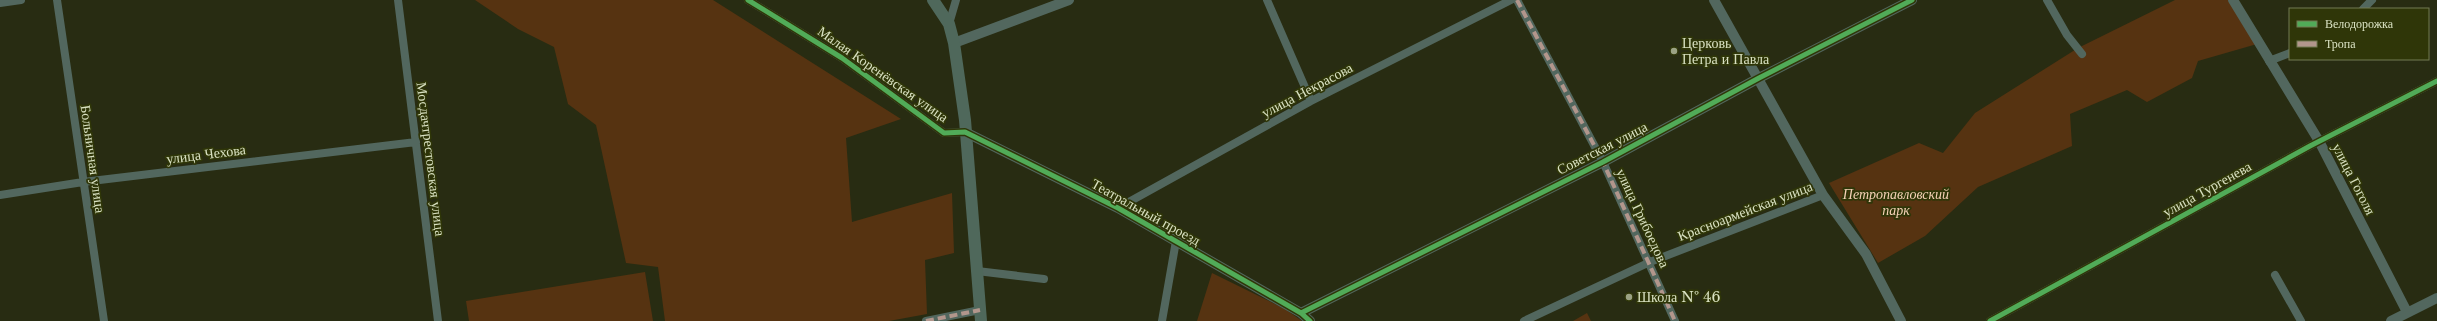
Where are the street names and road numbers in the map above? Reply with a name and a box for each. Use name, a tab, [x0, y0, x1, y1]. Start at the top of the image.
street label: Малая Коренёвская улица	[814, 22, 953, 126]
street label: улица Некрасова	[1258, 58, 1356, 122]
street label: Мосдачтрестовская улица	[413, 81, 449, 238]
street label: Больничная улица	[77, 104, 110, 215]
street label: Советская улица	[1554, 117, 1651, 179]
street label: улица Чехова	[165, 140, 247, 168]
street label: улица Гоголя	[2328, 140, 2380, 218]
street label: улица Тургенева	[2160, 157, 2255, 221]
street label: улица Грибоедова	[1612, 166, 1674, 271]
street label: Театральный проезд	[1088, 175, 1204, 249]
street label: Красноармейская улица	[1675, 177, 1816, 245]

